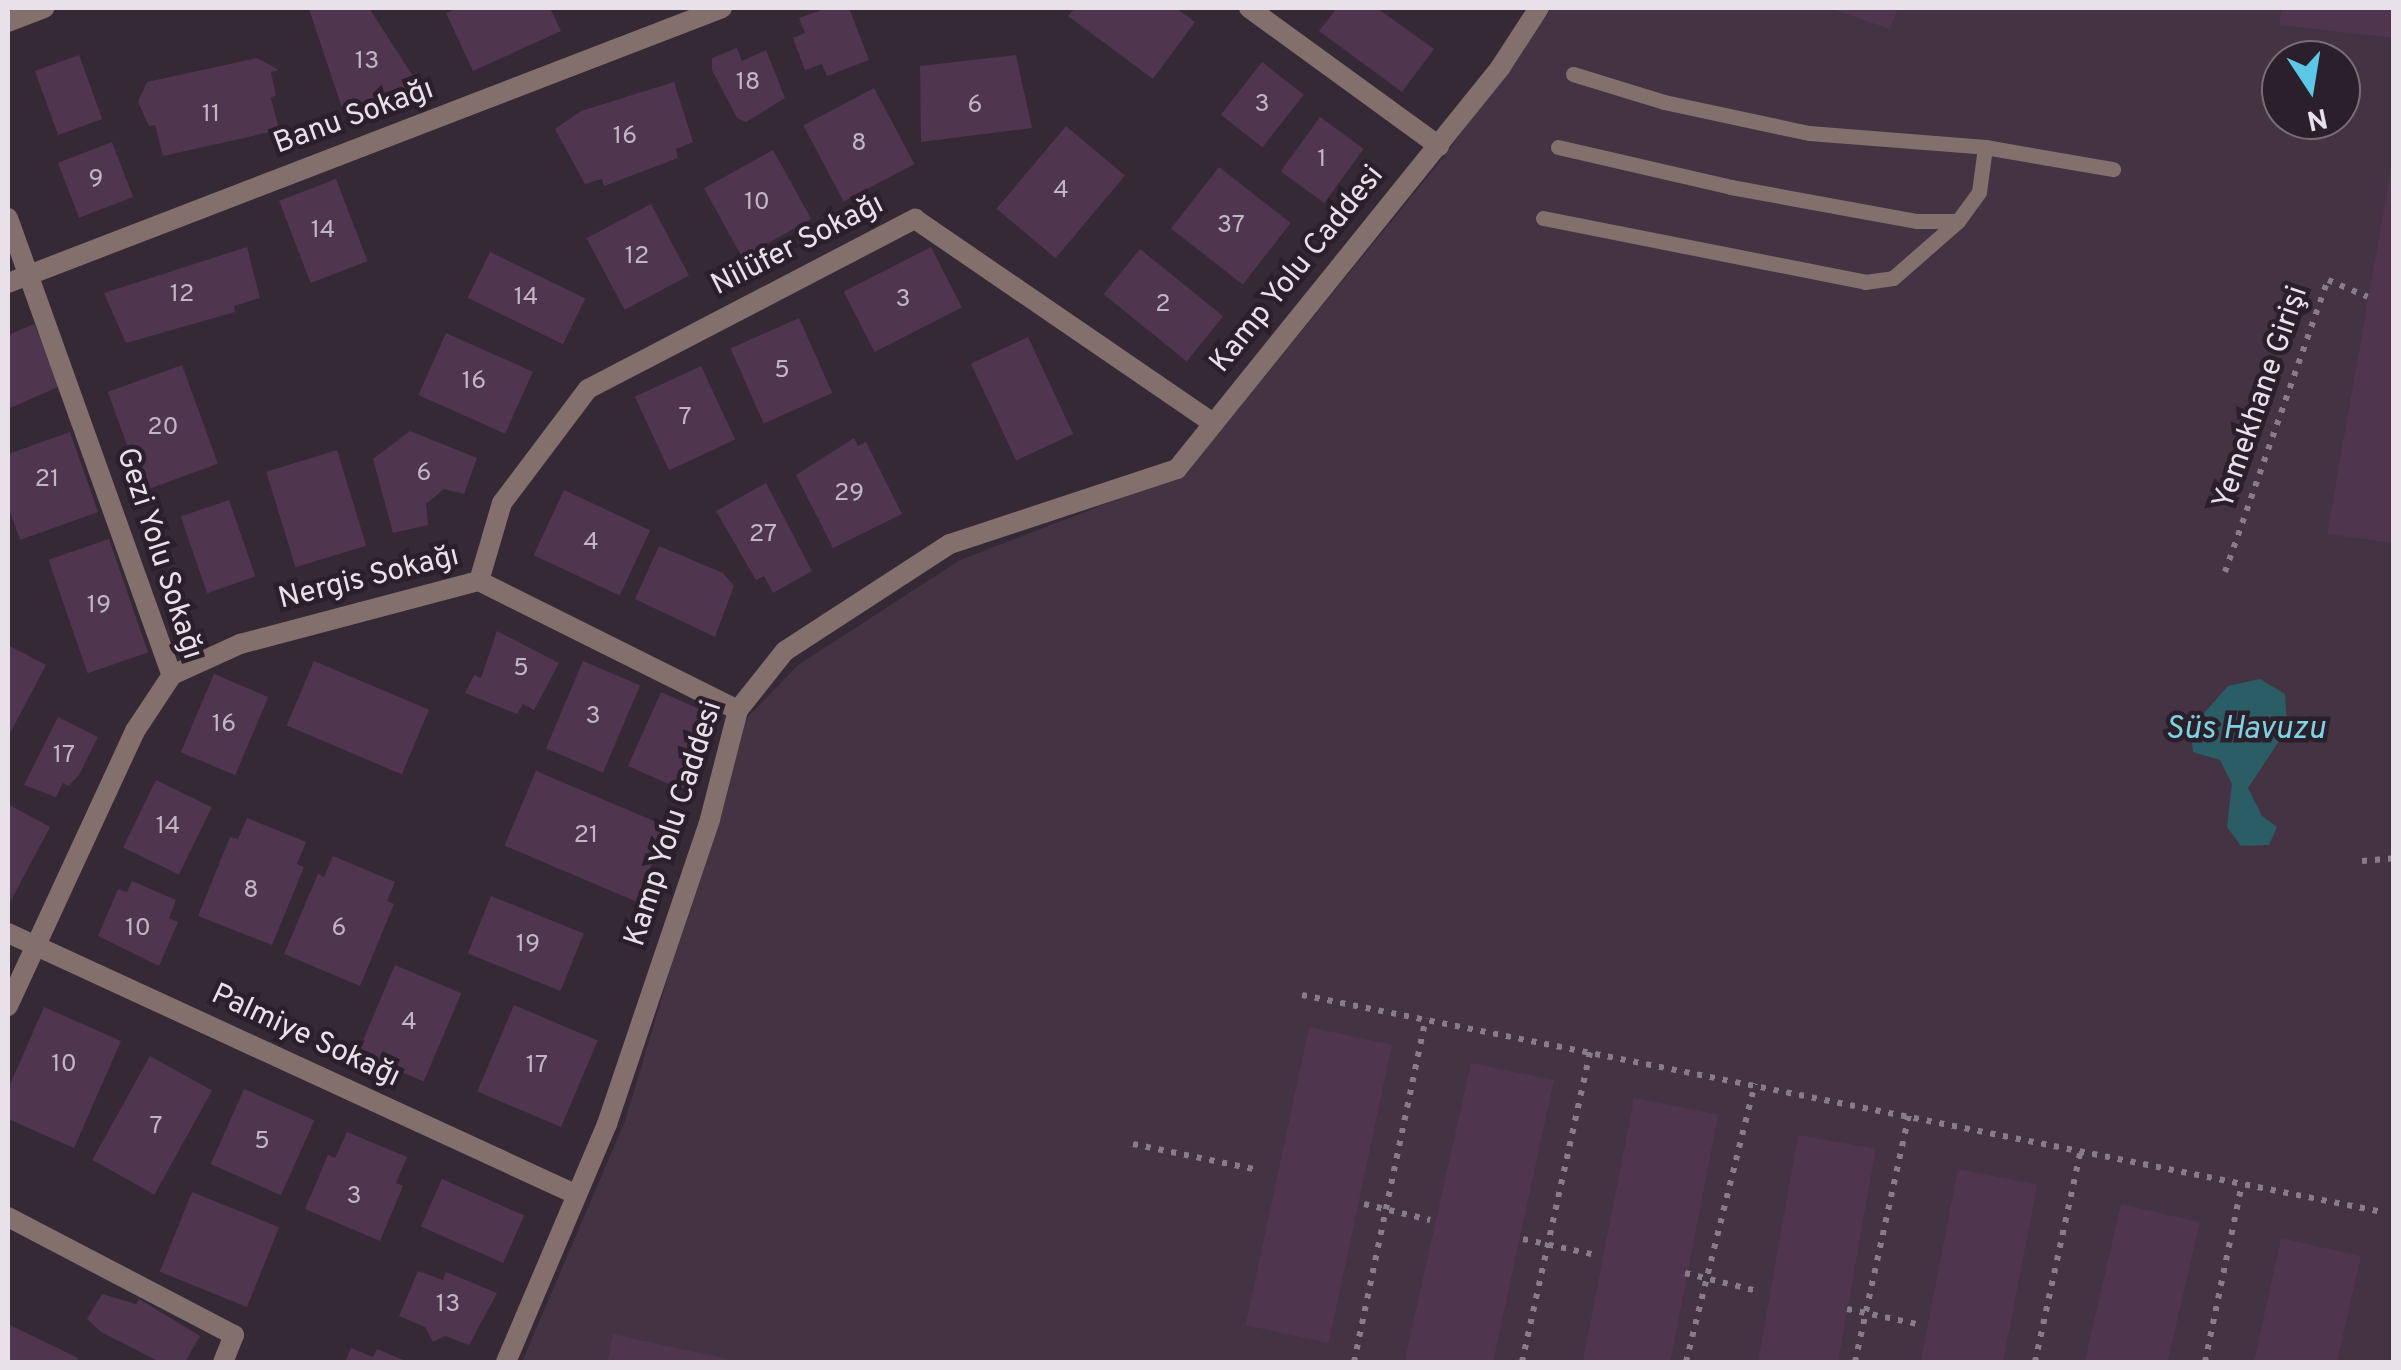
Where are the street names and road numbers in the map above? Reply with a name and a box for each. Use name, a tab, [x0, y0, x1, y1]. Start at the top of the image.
street label: Banu Sokağı	[269, 72, 439, 164]
street label: Kamp Yolu Caddesi	[1203, 159, 1393, 381]
street label: Nilüfer Sokağı	[706, 187, 890, 305]
street label: Yemekhane Girişi	[2207, 282, 2317, 514]
street label: Gezi Yolu Sokağı	[107, 443, 209, 665]
street label: Nergis Sokağı	[275, 539, 463, 619]
street label: Kamp Yolu Caddesi	[618, 696, 732, 952]
street label: Palmiye Sokağı	[205, 978, 405, 1096]

